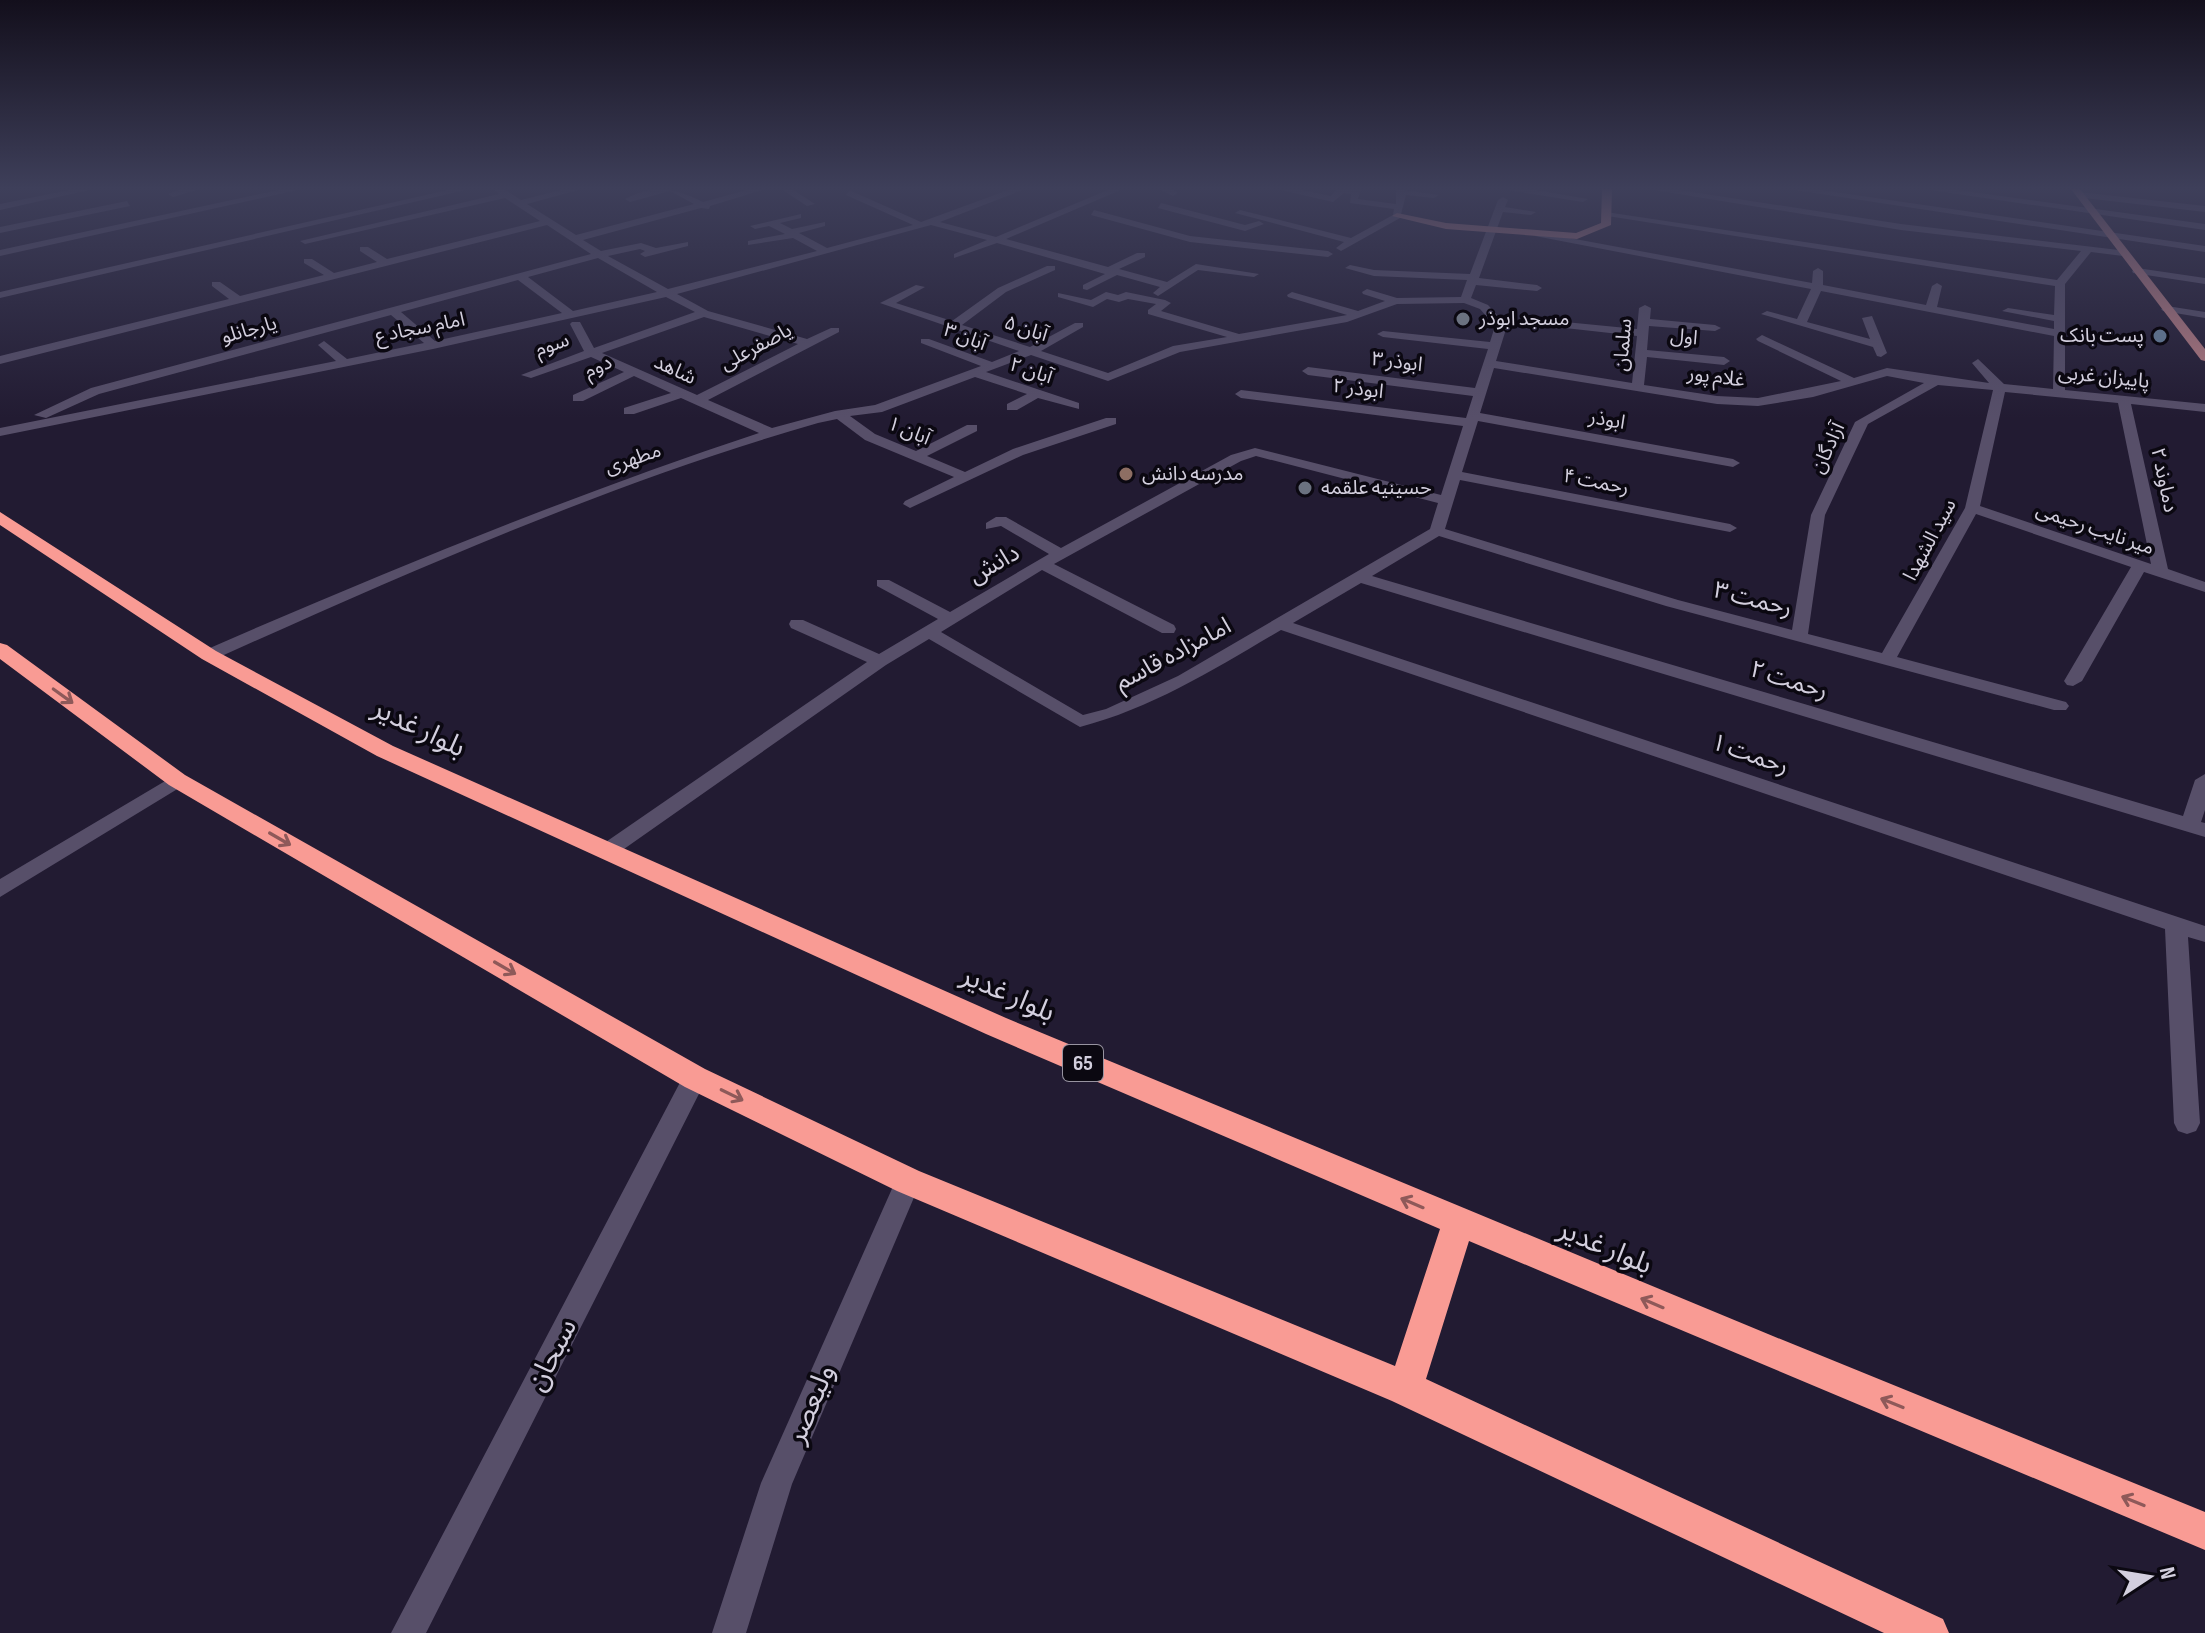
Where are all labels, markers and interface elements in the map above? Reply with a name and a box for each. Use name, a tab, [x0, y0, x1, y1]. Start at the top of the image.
place label: مسجد ابوذر	[1478, 307, 1570, 331]
street label: امام سجاد ع	[373, 308, 467, 350]
marker: مسجد ابوذر	[1454, 310, 1472, 328]
street label: یارجانلو	[218, 311, 280, 349]
street label: آبان ۵	[1001, 311, 1052, 348]
street label: یاصفرعلی	[716, 318, 796, 376]
street label: آبان ۳	[940, 318, 991, 357]
street label: سلمان	[1609, 318, 1637, 372]
street label: اول	[1669, 324, 1699, 350]
place label: پست بانک	[2060, 324, 2144, 348]
marker: پست بانک	[2151, 327, 2169, 345]
street label: سوم	[532, 328, 573, 364]
street label: ابوذر ۳	[1370, 347, 1424, 377]
street label: دوم	[580, 350, 617, 386]
street label: شاهد	[650, 350, 700, 390]
street label: آبان ۲	[1006, 352, 1057, 390]
street label: پاییزان غربی	[2057, 360, 2151, 394]
street label: غلام پور	[1685, 361, 1746, 394]
street label: ابوذر ۲	[1331, 374, 1385, 404]
street label: ابوذر	[1586, 405, 1627, 435]
street label: آبان ۱	[884, 411, 935, 451]
street label: آزادگان	[1806, 418, 1851, 477]
street label: مطهری	[602, 438, 664, 480]
street label: دماوند ۲	[2145, 445, 2183, 515]
place label: مدرسه دانش	[1142, 462, 1244, 486]
street label: رحمت ۴	[1561, 464, 1631, 500]
marker: مدرسه دانش	[1117, 465, 1135, 483]
place label: حسینیه علقمه	[1321, 476, 1432, 500]
marker: حسینیه علقمه	[1296, 479, 1314, 497]
street label: سید الشهدا	[1898, 495, 1962, 585]
street label: میر نایب رحیمی	[2033, 498, 2157, 560]
street label: دانش	[963, 538, 1025, 590]
street label: رحمت ۳	[1711, 575, 1795, 623]
street label: امامزاده قاسم	[1110, 611, 1237, 699]
street label: رحمت ۲	[1747, 654, 1831, 706]
one-way arrow	[52, 687, 73, 704]
street label: بلوار غدیر	[366, 691, 471, 765]
street label: رحمت ۱	[1708, 727, 1792, 781]
one-way arrow	[267, 832, 291, 847]
street label: بلوار غدیر	[955, 958, 1060, 1029]
one-way arrow	[493, 960, 516, 976]
road number: 65	[1063, 1045, 1103, 1081]
one-way arrow	[719, 1088, 743, 1104]
one-way arrow	[1400, 1194, 1425, 1209]
street label: بلوار غدیر	[1552, 1212, 1657, 1282]
one-way arrow	[1640, 1295, 1665, 1310]
street label: سبحان	[520, 1313, 584, 1397]
street label: ولیعصر	[779, 1360, 842, 1449]
one-way arrow	[1880, 1394, 1905, 1409]
one-way arrow	[2121, 1493, 2146, 1507]
north arrow	[2109, 1537, 2189, 1617]
text: N	[2153, 1565, 2182, 1582]

